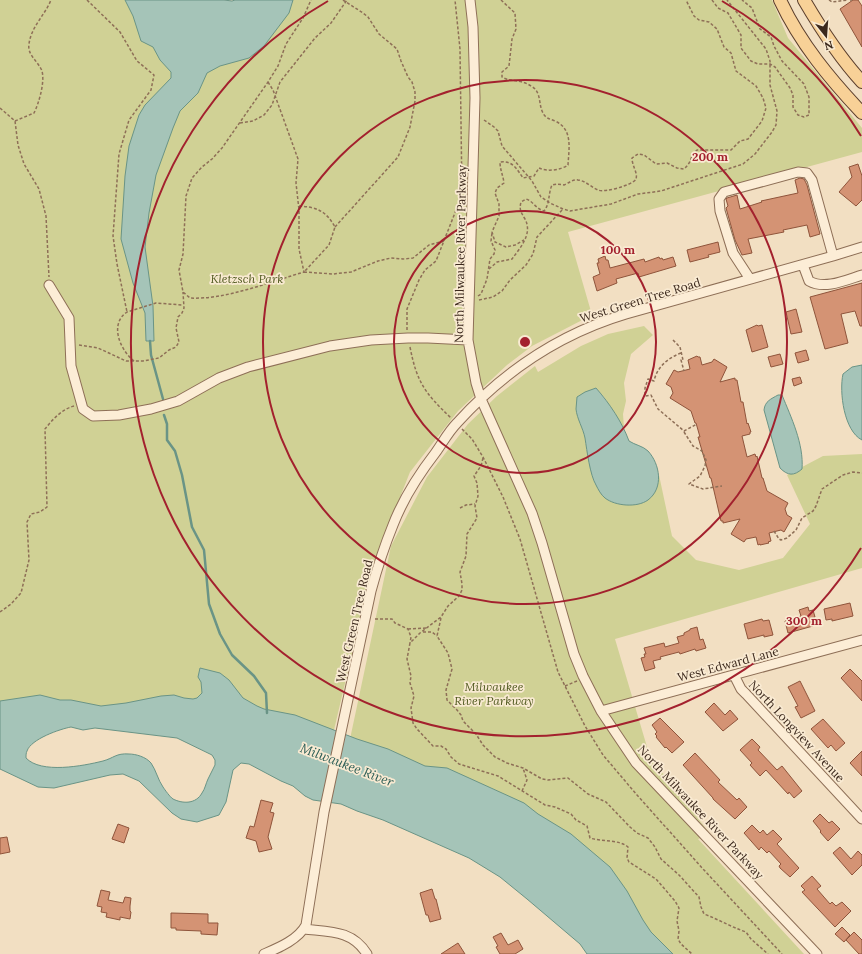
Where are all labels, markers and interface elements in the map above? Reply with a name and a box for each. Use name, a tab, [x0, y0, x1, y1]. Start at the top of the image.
north arrow	[806, 16, 846, 56]
text: N	[822, 38, 835, 54]
text: 200 m	[692, 149, 728, 164]
street label: North Milwaukee River Parkway	[451, 164, 469, 343]
text: 100 m	[601, 242, 635, 257]
park label: Kletzsch Park	[210, 271, 284, 286]
street label: West Green Tree Road	[578, 274, 702, 326]
centre of rings	[518, 335, 532, 349]
street label: West Green Tree Road	[333, 558, 375, 684]
text: 300 m	[786, 613, 822, 628]
street label: West Edward Lane	[676, 643, 781, 685]
street label: North Longview Avenue	[746, 677, 848, 785]
park label: Milwaukee River Parkway	[454, 679, 534, 708]
water label: Milwaukee River	[298, 739, 396, 791]
street label: North Milwaukee River Parkway	[635, 742, 768, 883]

